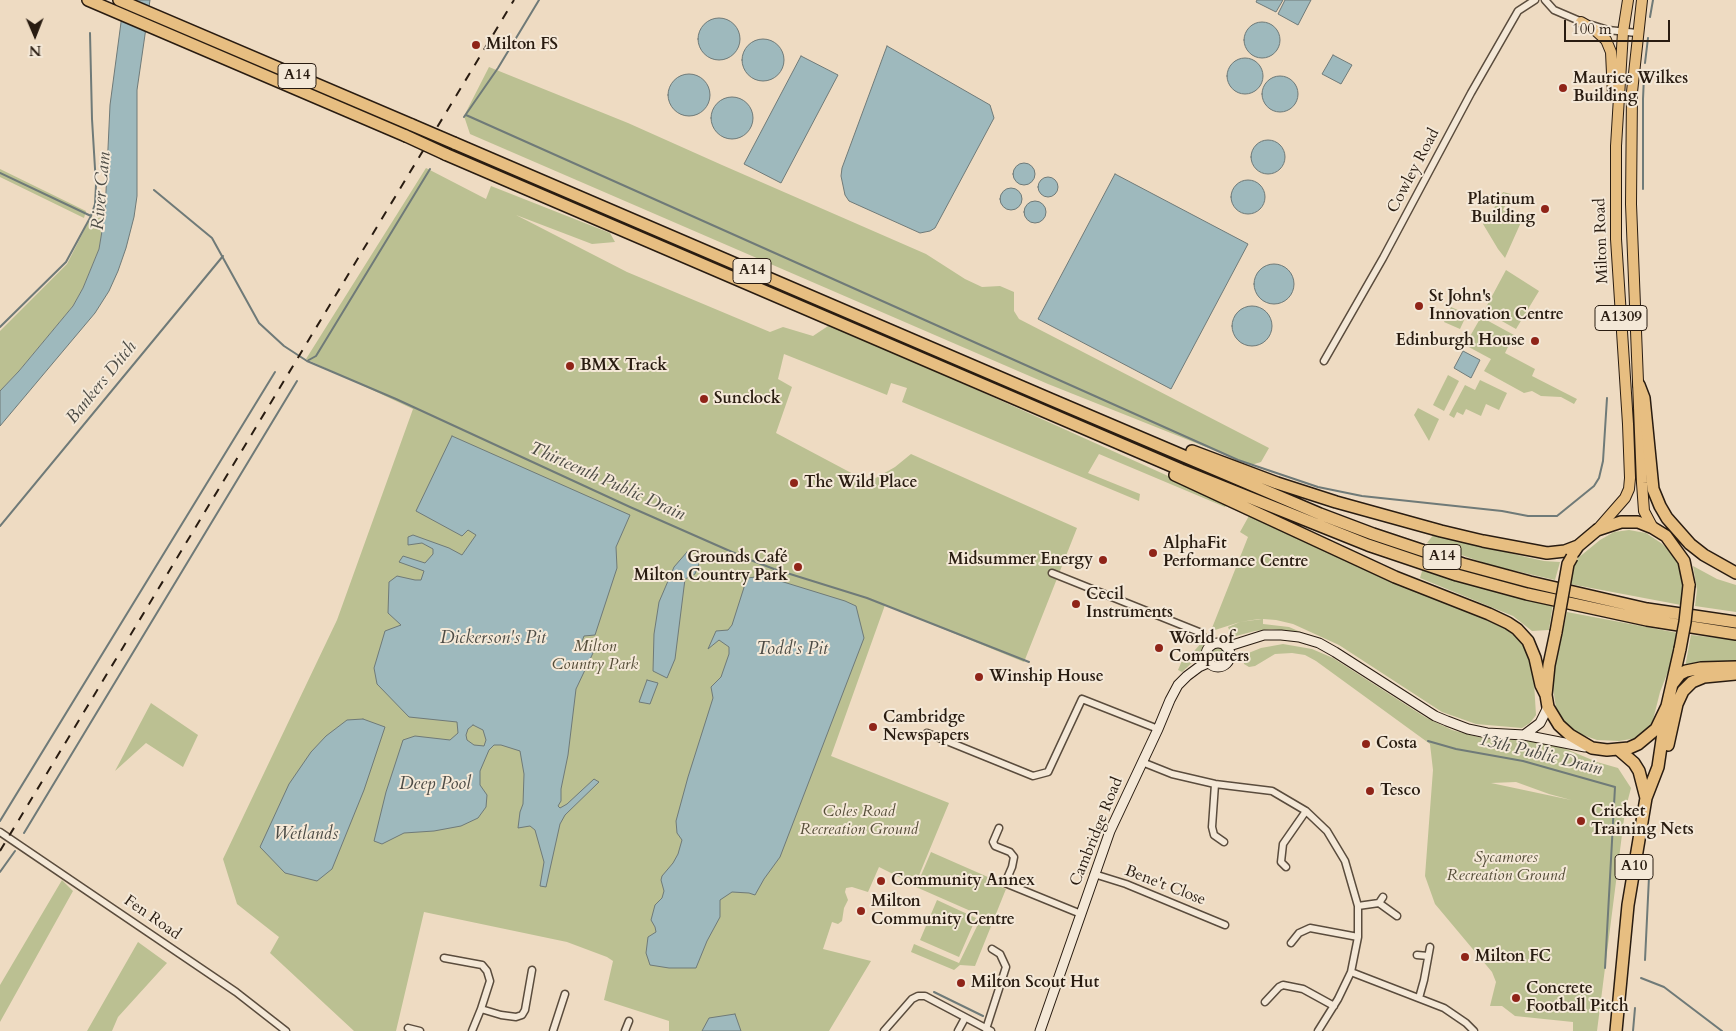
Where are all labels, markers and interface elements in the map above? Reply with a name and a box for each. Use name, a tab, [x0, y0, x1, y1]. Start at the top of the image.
north arrow	[10, 10, 60, 60]
scale bar	[1566, 10, 1672, 42]
text: 100 m	[1572, 19, 1612, 39]
place label: Milton FS	[486, 35, 558, 55]
marker: Milton FS	[470, 39, 482, 51]
text: N	[29, 41, 42, 60]
road number: A14	[278, 64, 316, 88]
place label: Maurice Wilkes Building	[1573, 69, 1688, 107]
marker: Maurice Wilkes Building	[1557, 82, 1569, 94]
street label: Cowley Road	[1384, 125, 1444, 217]
water label: River Cam	[88, 151, 116, 231]
place label: Platinum Building	[1467, 190, 1535, 228]
street label: Milton Road	[1591, 198, 1613, 284]
marker: Platinum Building	[1539, 203, 1551, 215]
road number: A14	[733, 258, 771, 284]
place label: St John's Innovation Centre	[1429, 287, 1564, 325]
marker: St John's Innovation Centre	[1413, 300, 1425, 312]
road number: A1309	[1595, 306, 1647, 330]
place label: Edinburgh House	[1395, 331, 1525, 351]
marker: Edinburgh House	[1529, 335, 1541, 347]
water label: Bankers Ditch	[62, 337, 142, 429]
place label: BMX Track	[580, 356, 667, 376]
marker: BMX Track	[564, 360, 576, 372]
place label: Sunclock	[714, 389, 781, 409]
marker: Sunclock	[698, 393, 710, 405]
water label: Thirteenth Public Drain	[526, 438, 688, 526]
place label: The Wild Place	[804, 473, 917, 493]
marker: The Wild Place	[788, 477, 800, 489]
place label: AlphaFit Performance Centre	[1163, 534, 1308, 572]
road number: A14	[1423, 544, 1461, 570]
marker: AlphaFit Performance Centre	[1147, 547, 1159, 559]
place label: Grounds Café Milton Country Park	[634, 548, 788, 586]
place label: Midsummer Energy	[948, 550, 1093, 570]
marker: Midsummer Energy	[1097, 554, 1109, 566]
marker: Grounds Café Milton Country Park	[792, 561, 804, 573]
place label: Cecil Instruments	[1086, 585, 1173, 623]
marker: Cecil Instruments	[1070, 598, 1082, 610]
water label: Dickerson's Pit	[440, 628, 546, 650]
place label: World of Computers	[1169, 629, 1249, 667]
park label: Milton Country Park	[552, 637, 638, 675]
water label: Todd's Pit	[756, 639, 828, 661]
marker: World of Computers	[1153, 642, 1165, 654]
place label: Winship House	[989, 667, 1104, 687]
marker: Winship House	[973, 671, 985, 683]
place label: Cambridge Newspapers	[883, 708, 969, 746]
marker: Cambridge Newspapers	[867, 721, 879, 733]
water label: 13th Public Drain	[1476, 729, 1604, 781]
place label: Costa	[1376, 734, 1417, 754]
marker: Costa	[1360, 738, 1372, 750]
water label: Deep Pool	[399, 774, 471, 796]
street label: Cambridge Road	[1066, 775, 1128, 889]
place label: Tesco	[1380, 781, 1421, 801]
marker: Tesco	[1364, 785, 1376, 797]
park label: Coles Road Recreation Ground	[800, 802, 918, 840]
place label: Cricket Training Nets	[1591, 802, 1694, 840]
marker: Cricket Training Nets	[1575, 815, 1587, 827]
water label: Wetlands	[274, 824, 338, 846]
park label: Sycamores Recreation Ground	[1447, 848, 1565, 886]
road number: A10	[1615, 854, 1653, 880]
street label: Bene't Close	[1122, 862, 1208, 910]
place label: Community Annex	[891, 871, 1035, 891]
marker: Community Annex	[875, 875, 887, 887]
street label: Fen Road	[120, 892, 184, 944]
place label: Milton Community Centre	[871, 892, 1015, 930]
marker: Milton Community Centre	[855, 905, 867, 917]
place label: Milton FC	[1475, 947, 1551, 967]
marker: Milton FC	[1459, 951, 1471, 963]
place label: Milton Scout Hut	[971, 973, 1099, 993]
marker: Milton Scout Hut	[955, 977, 967, 989]
place label: Concrete Football Pitch	[1526, 979, 1629, 1017]
marker: Concrete Football Pitch	[1510, 992, 1522, 1004]

